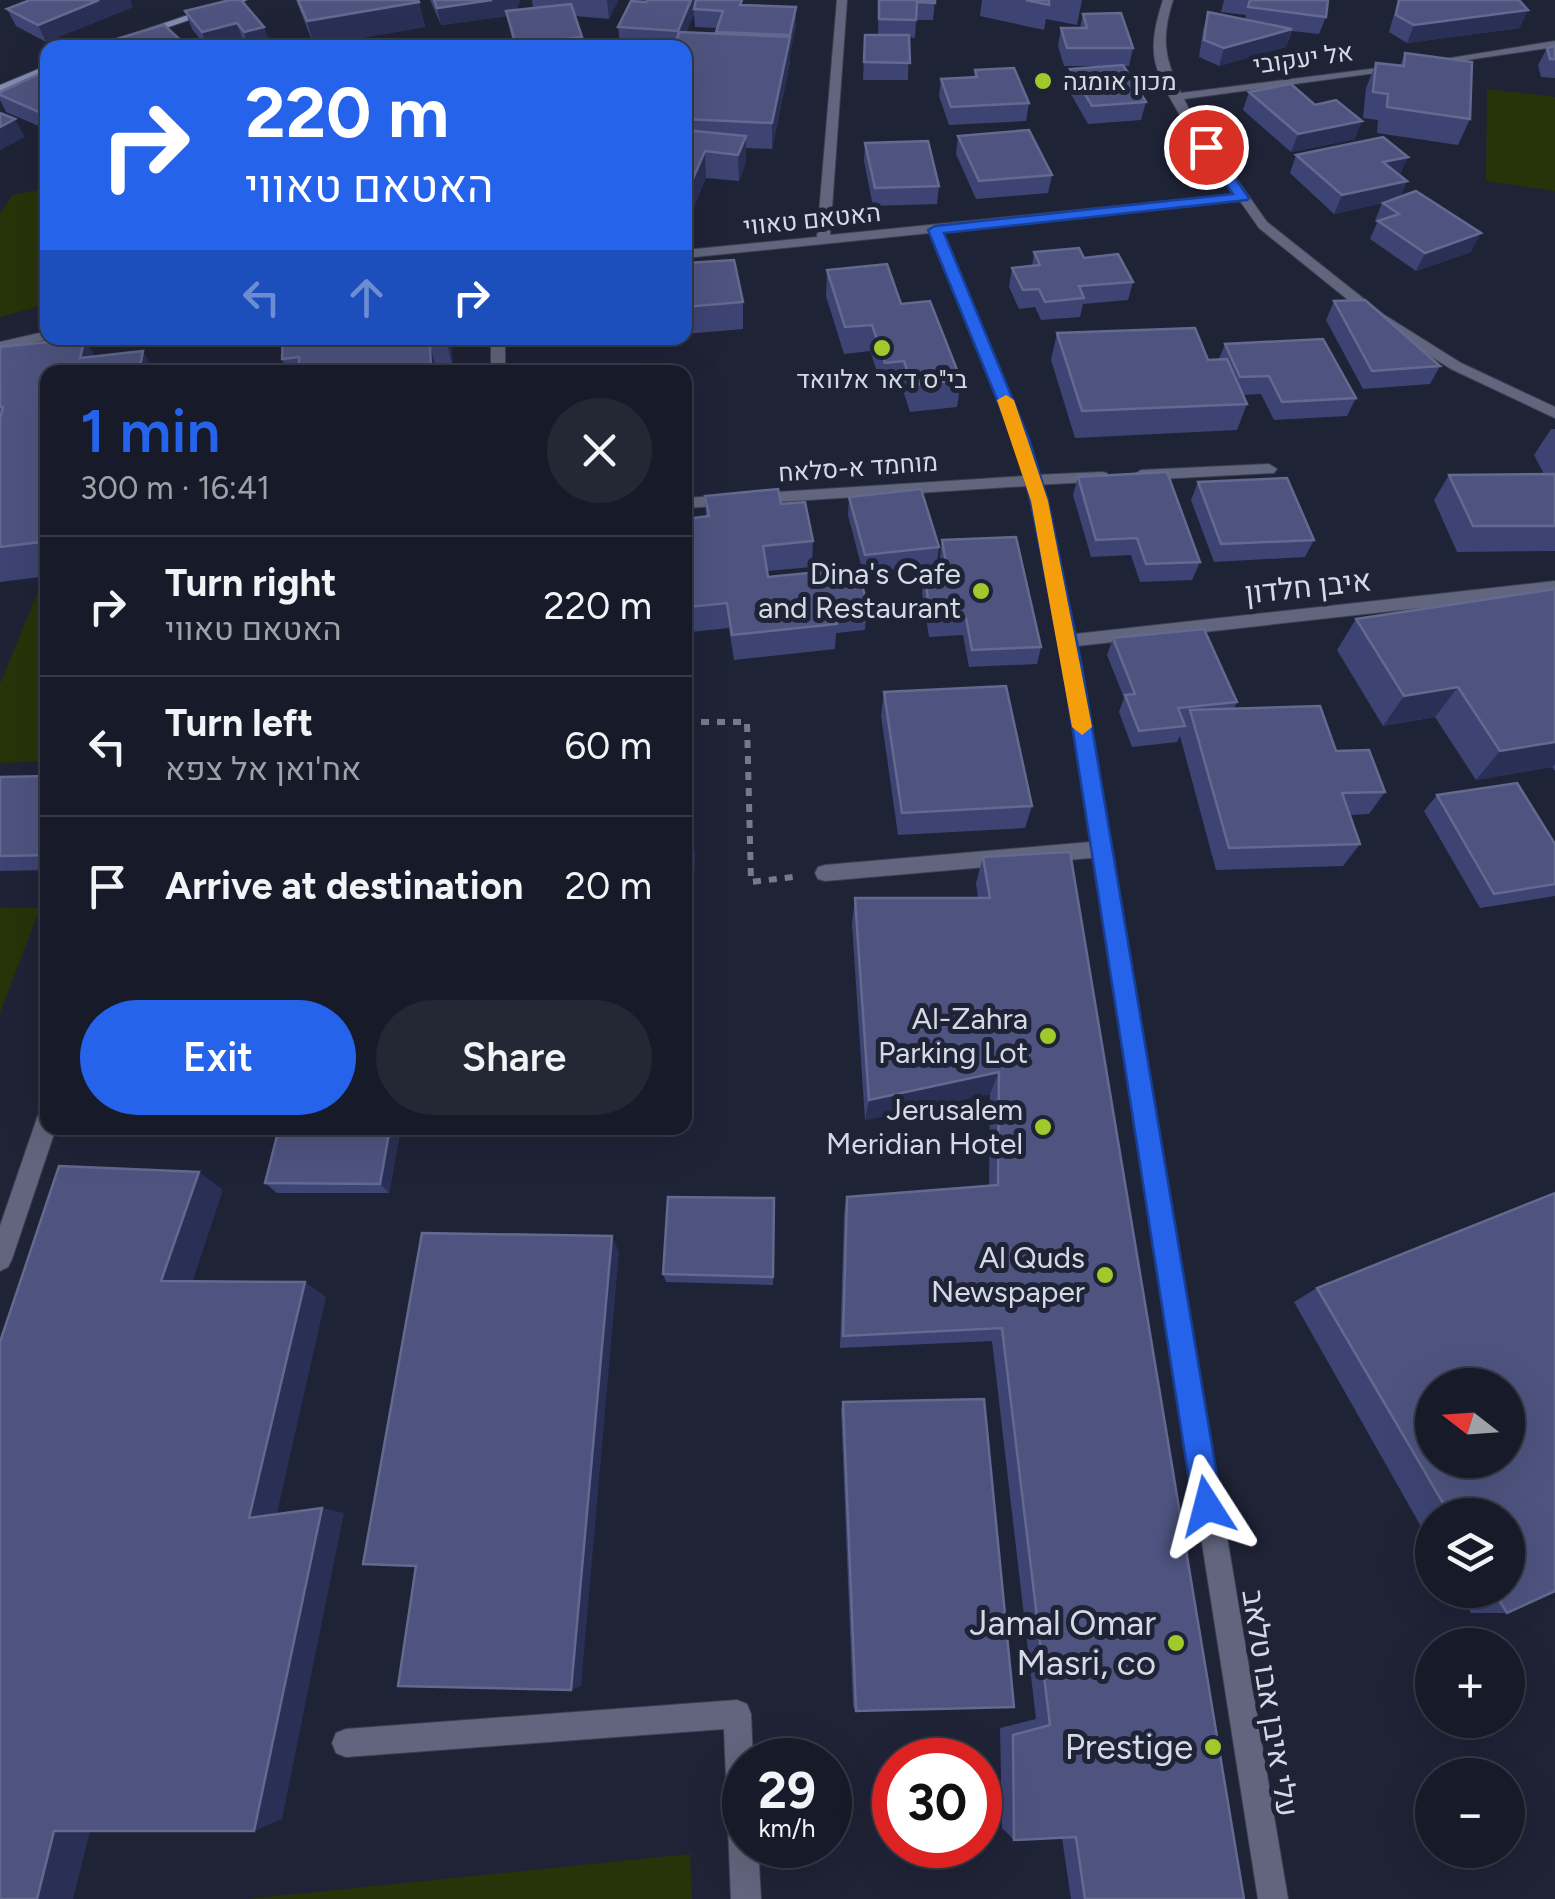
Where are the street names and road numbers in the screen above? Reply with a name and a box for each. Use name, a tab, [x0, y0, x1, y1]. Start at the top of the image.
street label: אל יעקובי	[1251, 36, 1355, 80]
street label: האטאם טאווי	[742, 197, 882, 241]
street label: מוחמד א-סלאח	[777, 446, 939, 488]
street label: איבן חלדון	[1243, 561, 1373, 612]
street label: עלי איבן אבו טלאב	[1234, 1587, 1307, 1819]

